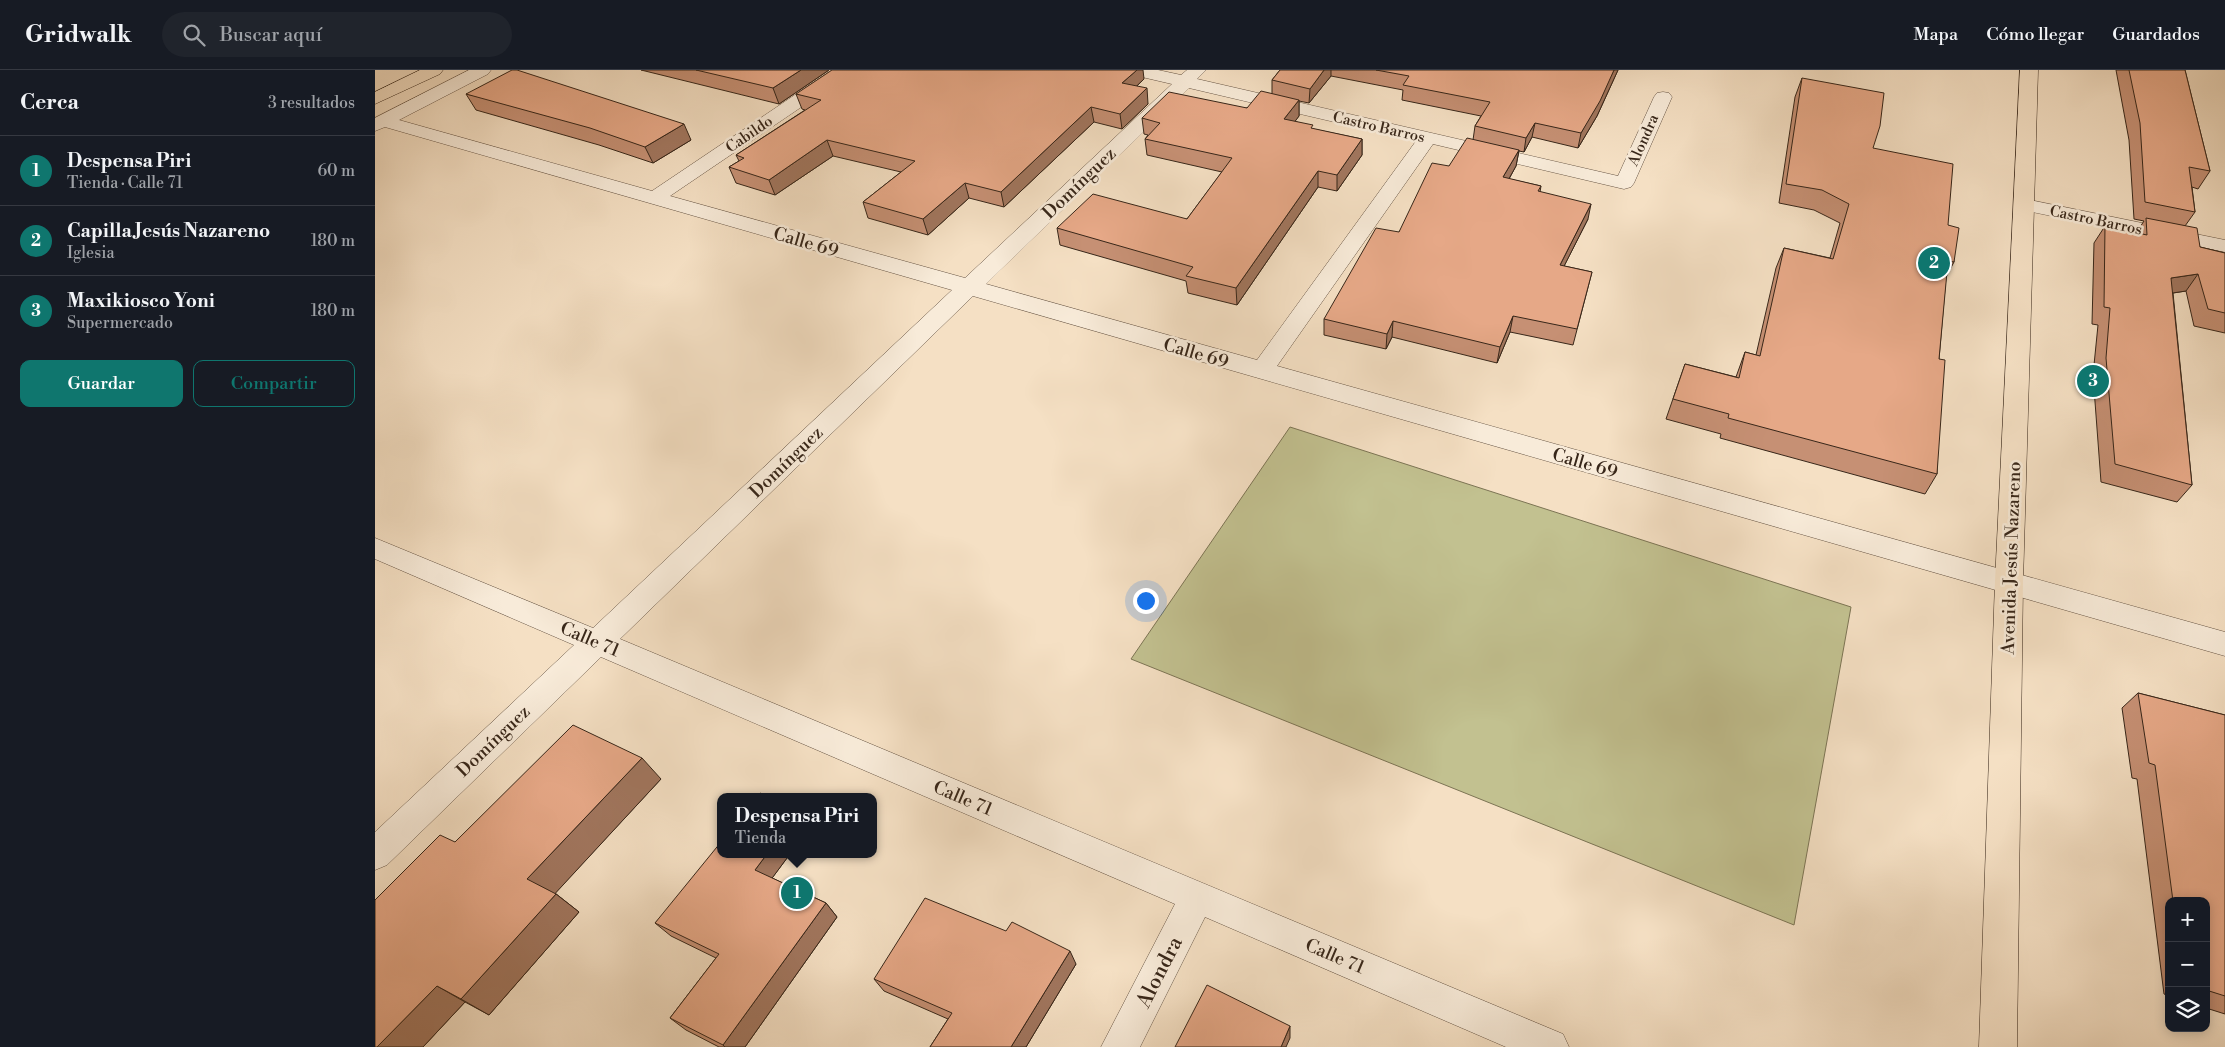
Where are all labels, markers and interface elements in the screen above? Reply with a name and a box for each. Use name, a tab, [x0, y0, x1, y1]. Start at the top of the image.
search box	[162, 12, 512, 57]
text: Gridwalk	[25, 20, 132, 50]
icon: search	[180, 21, 208, 49]
text: Buscar aquí	[220, 23, 322, 47]
text: Mapa	[1914, 23, 1958, 46]
text: Cómo llegar	[1986, 23, 2084, 46]
text: Guardados	[2112, 23, 2200, 46]
text: Cerca	[20, 90, 79, 116]
text: 3 resultados	[268, 93, 355, 113]
street label: Castro Barros	[1331, 108, 1427, 147]
street label: Alondra	[1623, 111, 1663, 170]
street label: Cabildo	[722, 112, 776, 157]
street label: Domínguez	[1038, 142, 1121, 224]
text: Despensa Piri	[67, 149, 191, 173]
text: 1	[32, 161, 40, 181]
text: 60 m	[317, 161, 355, 181]
text: Tienda · Calle 71	[67, 173, 183, 193]
street label: Castro Barros	[2048, 201, 2144, 240]
text: Capilla Jesús Nazareno	[67, 219, 270, 243]
street label: Calle 69	[771, 222, 841, 263]
text: 2	[31, 231, 41, 251]
text: 180 m	[311, 231, 355, 251]
text: Iglesia	[67, 243, 115, 263]
pin: 2	[1918, 244, 1950, 282]
text: Maxikiosco Yoni	[67, 289, 215, 313]
text: 3	[31, 301, 41, 321]
text: 180 m	[311, 301, 355, 321]
text: Supermercado	[67, 313, 173, 333]
street label: Calle 69	[1161, 333, 1231, 374]
button: Guardar	[20, 360, 183, 407]
button: Compartir	[193, 360, 355, 407]
pin: 3	[2077, 362, 2109, 400]
street label: Domínguez	[745, 421, 828, 503]
street label: Calle 69	[1550, 443, 1620, 484]
street label: Avenida Jesús Nazareno	[1997, 461, 2026, 656]
your location	[1133, 588, 1159, 614]
street label: Calle 71	[557, 617, 623, 662]
street label: Domínguez	[452, 700, 535, 782]
street label: Calle 71	[930, 776, 996, 821]
popup	[717, 793, 877, 858]
text: Despensa Piri	[735, 804, 859, 828]
text: Tienda	[735, 828, 786, 848]
pin: 1	[781, 874, 813, 912]
map controls	[2165, 897, 2210, 1032]
button: +	[2165, 897, 2210, 942]
street label: Alondra	[1130, 932, 1189, 1013]
street label: Calle 71	[1302, 934, 1368, 979]
button: −	[2165, 942, 2210, 987]
button: layers	[2165, 987, 2210, 1032]

